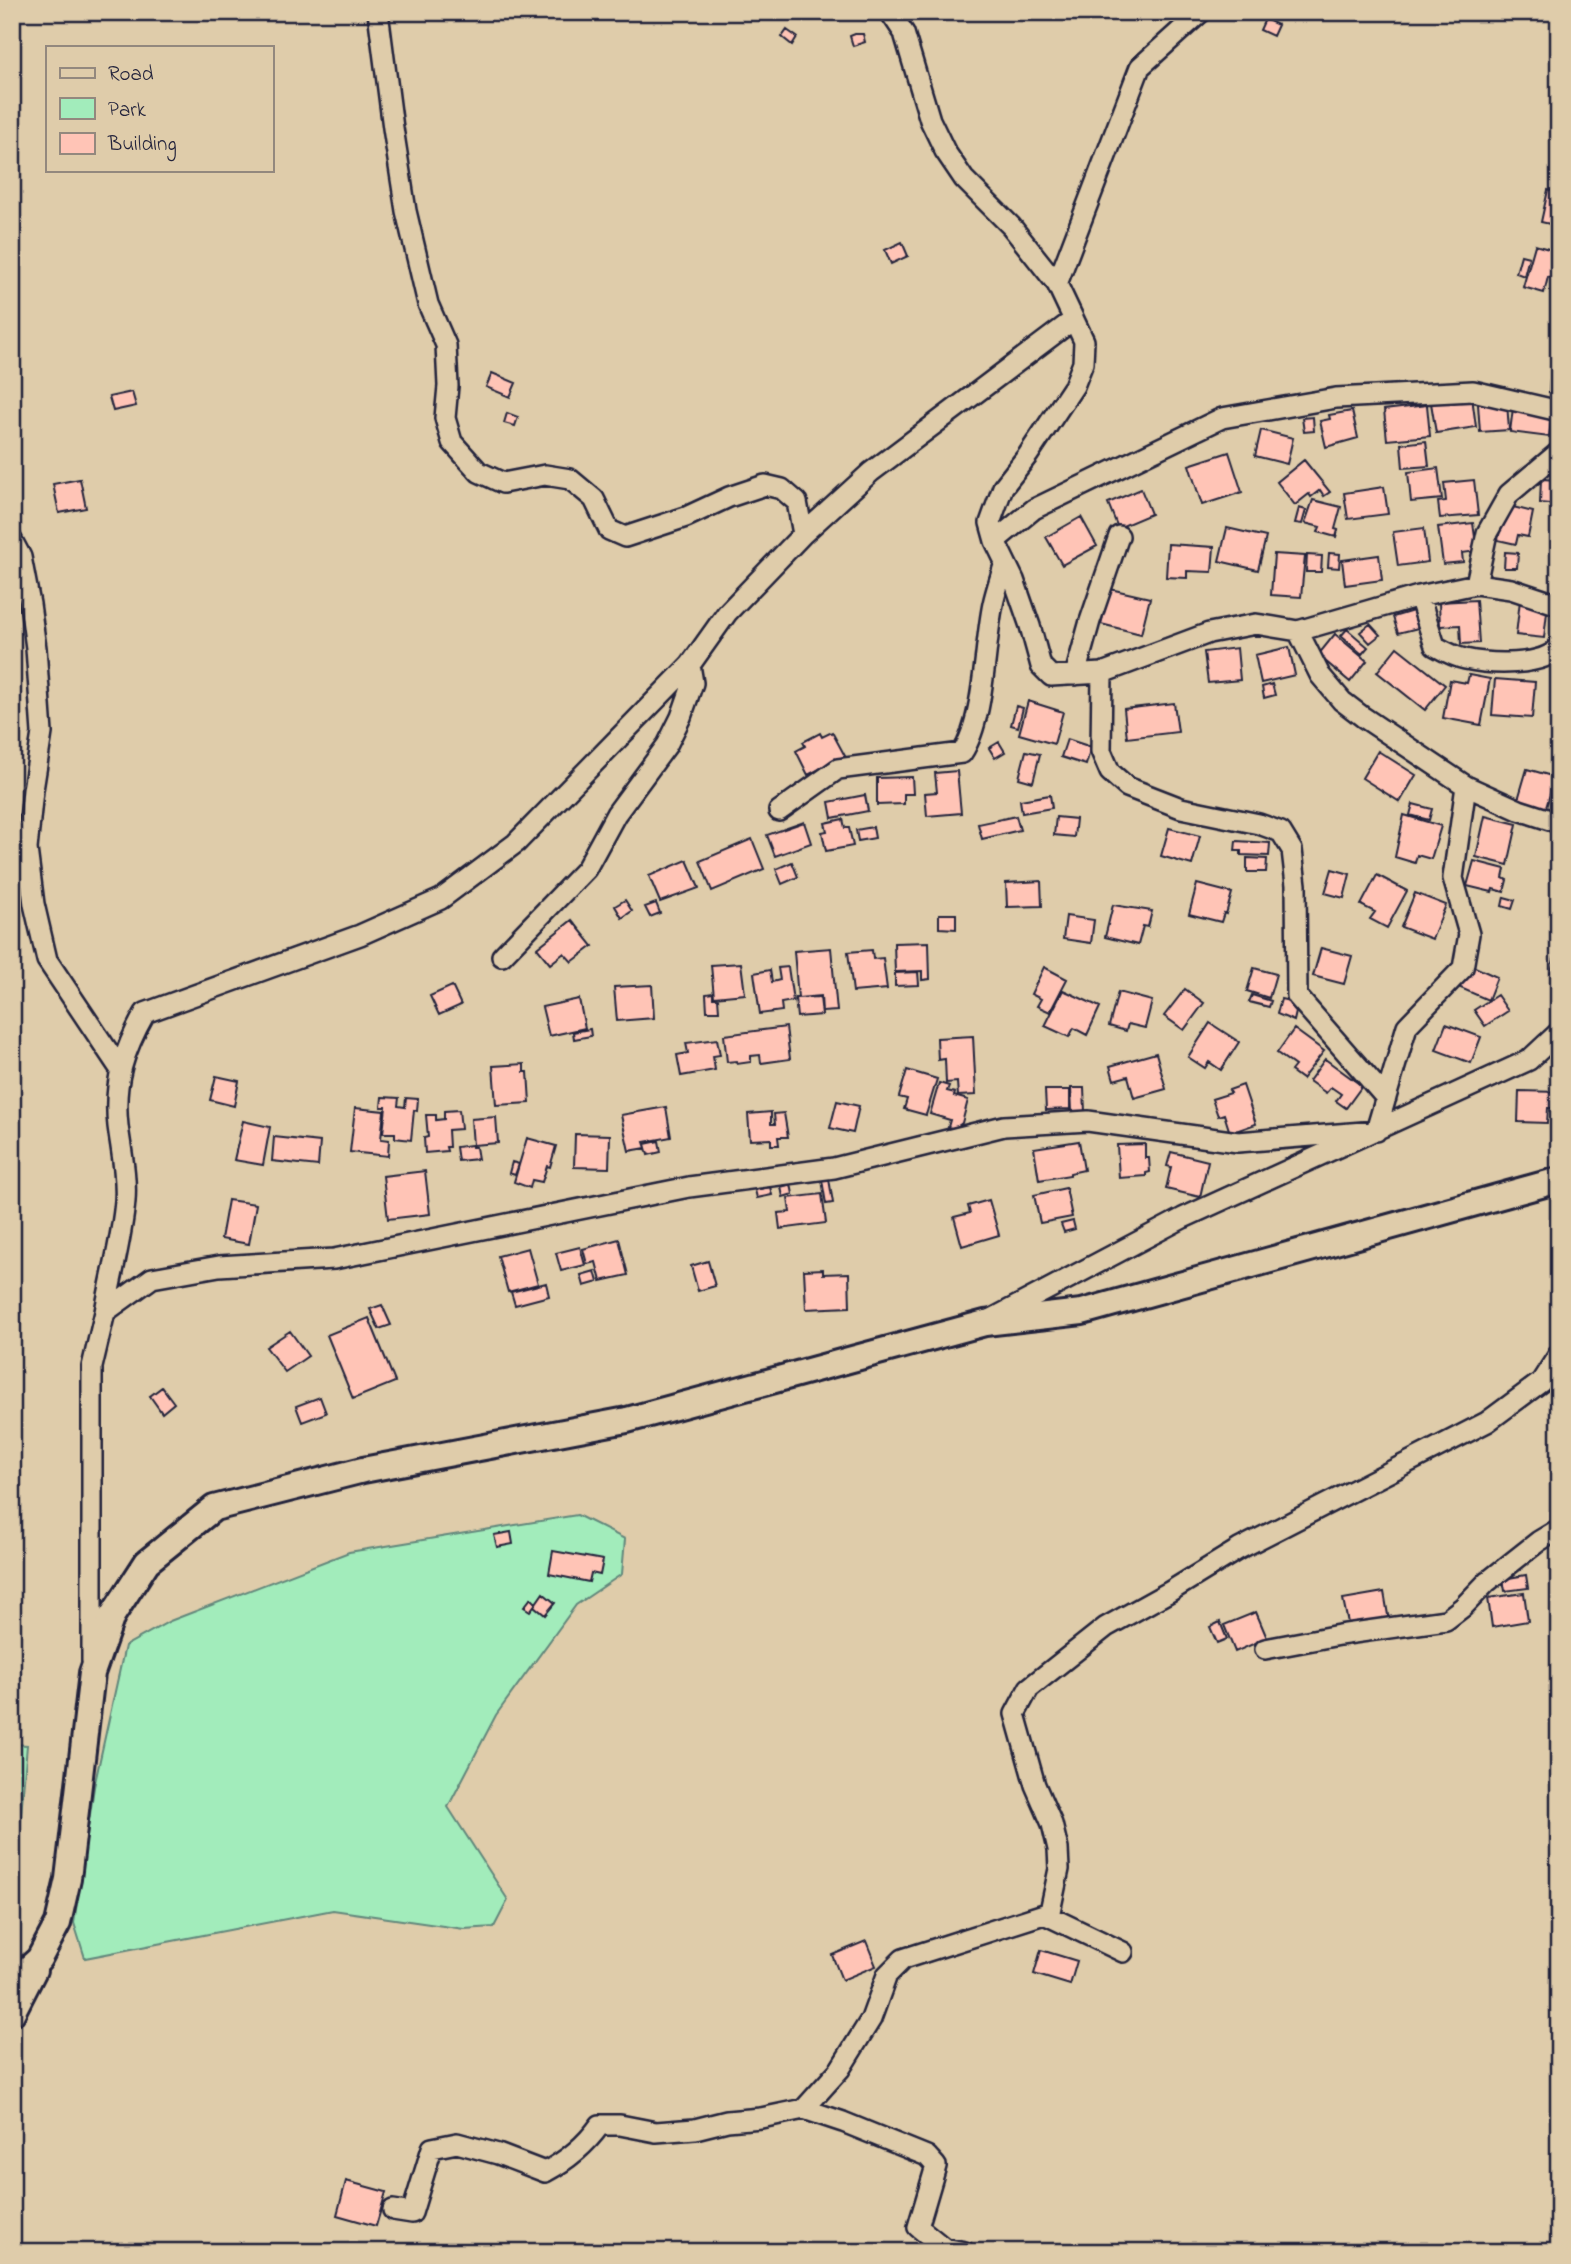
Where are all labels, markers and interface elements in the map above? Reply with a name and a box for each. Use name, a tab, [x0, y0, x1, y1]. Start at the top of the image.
legend	[46, 46, 273, 172]
text: Road	[108, 60, 154, 90]
text: Park	[108, 96, 147, 126]
text: Building	[107, 130, 177, 162]

